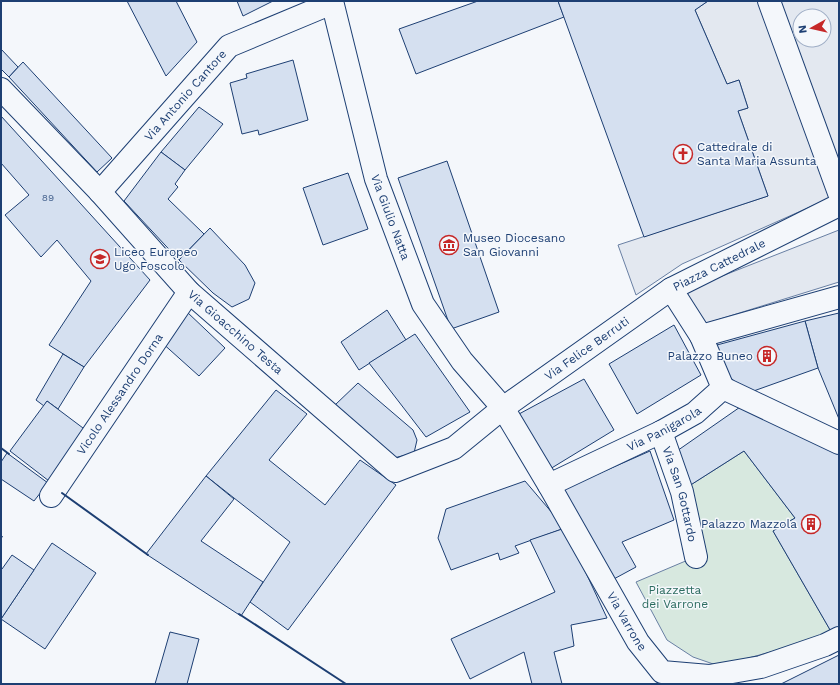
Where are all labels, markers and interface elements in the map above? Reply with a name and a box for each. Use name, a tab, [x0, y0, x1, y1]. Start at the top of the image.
north arrow	[792, 8, 832, 48]
text: N	[796, 24, 810, 34]
street label: Via Antonio Cantore	[141, 47, 229, 144]
place label: Cattedrale di Santa Maria Assunta	[697, 140, 817, 168]
church icon: Cattedrale di Santa Maria Assunta	[672, 143, 694, 165]
street label: Via Giulio Natta	[368, 173, 413, 262]
house number: 89	[42, 192, 54, 203]
place label: Museo Diocesano San Giovanni	[463, 231, 565, 259]
museum icon: Museo Diocesano San Giovanni	[438, 234, 460, 256]
street label: Piazza Cattedrale	[671, 236, 768, 294]
place label: Liceo Europeo Ugo Foscolo	[114, 245, 198, 273]
school or university icon: Liceo Europeo Ugo Foscolo	[89, 248, 111, 270]
street label: Via Gioacchino Testa	[185, 287, 286, 377]
street label: Via Felice Berruti	[542, 314, 632, 383]
street label: Vicolo Alessandro Dorna	[74, 331, 166, 457]
building icon: Palazzo Buneo	[756, 345, 778, 367]
place label: Palazzo Buneo	[668, 349, 753, 363]
street label: Via Panigarola	[625, 404, 704, 454]
street label: Via San Gottardo	[660, 444, 700, 543]
building icon: Palazzo Mazzola	[800, 513, 822, 535]
place label: Palazzo Mazzola	[701, 517, 797, 531]
park label: Piazzetta dei Varrone	[642, 583, 708, 611]
street label: Via Varrone	[604, 589, 650, 654]

